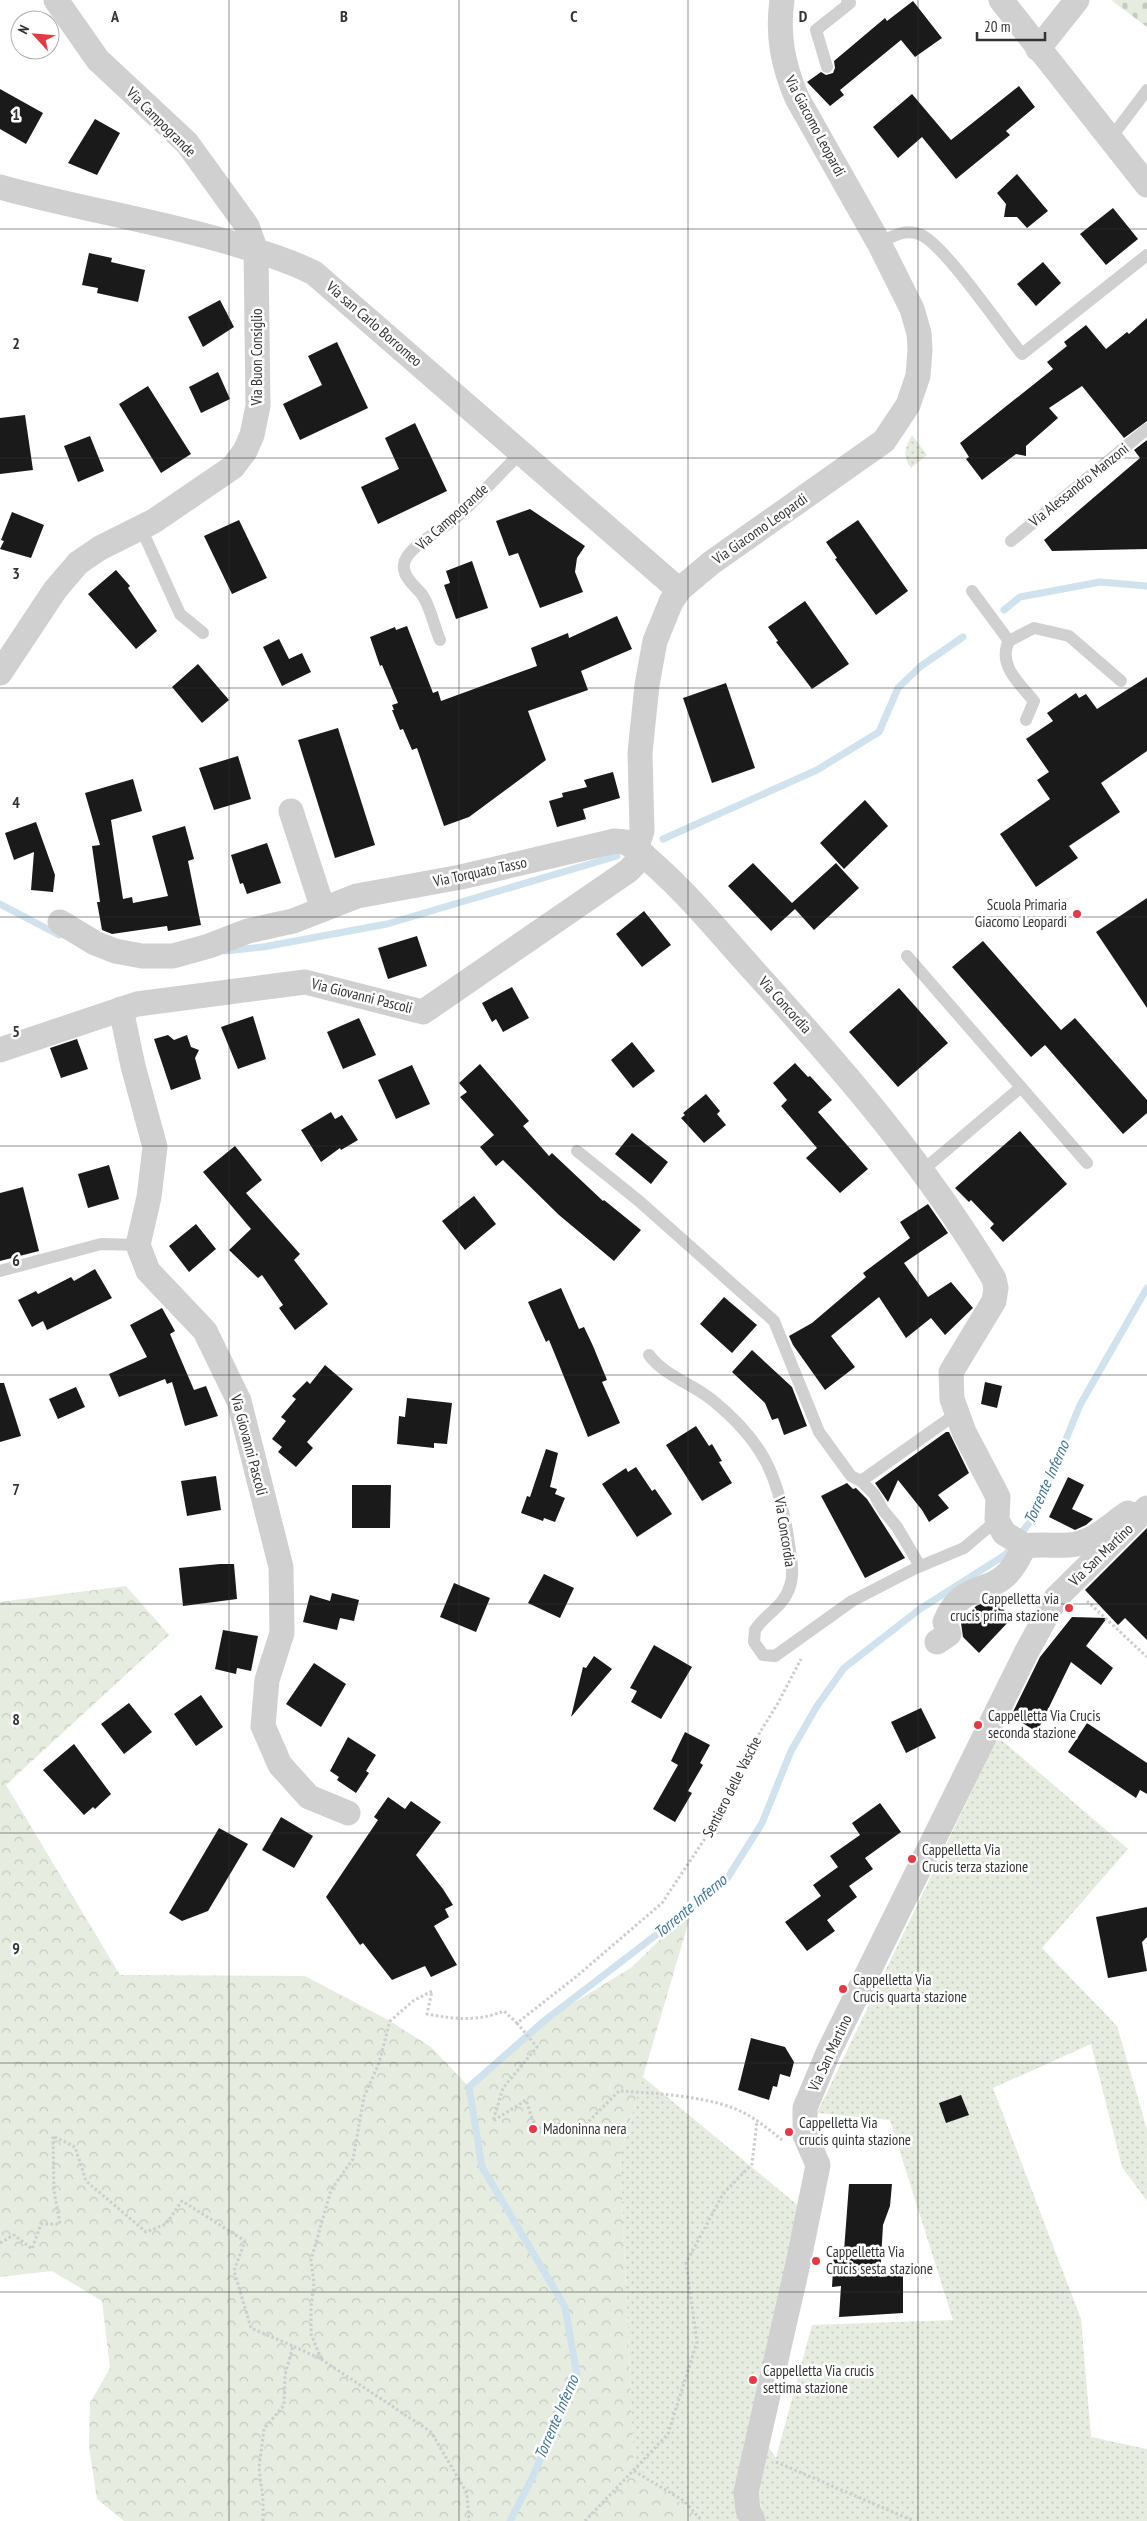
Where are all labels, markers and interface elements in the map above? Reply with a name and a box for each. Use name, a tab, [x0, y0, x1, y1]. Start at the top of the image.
text: A	[110, 6, 120, 26]
text: B	[340, 6, 348, 26]
text: C	[570, 6, 578, 26]
text: D	[799, 6, 808, 26]
north arrow	[10, 10, 60, 60]
scale bar	[977, 10, 1044, 42]
text: 20 m	[984, 17, 1010, 36]
text: N	[14, 22, 33, 37]
street label: Via Giacomo Leopardi	[780, 71, 850, 179]
street label: Via Campogrande	[122, 82, 200, 160]
text: 1	[12, 104, 20, 124]
street label: Via san Carlo Borromeo	[322, 276, 426, 370]
street label: Via Buon Consiglio	[247, 309, 266, 406]
text: 2	[12, 333, 20, 353]
street label: Via Alessandro Manzoni	[1024, 439, 1132, 531]
street label: Via Campogrande	[411, 479, 492, 555]
street label: Via Giacomo Leopardi	[708, 489, 811, 569]
text: 3	[12, 563, 20, 583]
text: 4	[12, 792, 20, 812]
street label: Via Torquato Tasso	[430, 852, 528, 891]
place label: Scuola Primaria Giacomo Leopardi	[975, 895, 1067, 931]
marker: Scuola Primaria Giacomo Leopardi	[1071, 908, 1083, 920]
street label: Via Concordia	[754, 971, 816, 1037]
street label: Via Giovanni Pascoli	[309, 974, 415, 1017]
text: 5	[12, 1021, 20, 1041]
text: 6	[12, 1250, 20, 1270]
street label: Via Giovanni Pascoli	[227, 1391, 272, 1497]
water label: Torrente Inferno	[1019, 1436, 1074, 1527]
text: 7	[12, 1479, 20, 1499]
street label: Via Concordia	[770, 1495, 800, 1568]
street label: Via San Martino	[1064, 1519, 1137, 1591]
place label: Cappelletta via crucis prima stazione	[950, 1589, 1059, 1625]
marker: Cappelletta via crucis prima stazione	[1063, 1602, 1075, 1614]
place label: Cappelletta Via Crucis seconda stazione	[988, 1706, 1101, 1742]
text: 8	[12, 1709, 20, 1729]
marker: Cappelletta Via Crucis seconda stazione	[972, 1719, 984, 1731]
street label: Sentiero delle Vasche	[698, 1733, 765, 1840]
place label: Cappelletta Via Crucis terza stazione	[922, 1840, 1028, 1876]
marker: Cappelletta Via Crucis terza stazione	[906, 1853, 918, 1865]
water label: Torrente Inferno	[650, 1869, 731, 1942]
text: 9	[12, 1938, 20, 1958]
place label: Cappelletta Via Crucis quarta stazione	[853, 1970, 967, 2006]
marker: Cappelletta Via Crucis quarta stazione	[837, 1983, 849, 1995]
street label: Via San Martino	[803, 2012, 855, 2095]
place label: Cappelletta Via crucis quinta stazione	[799, 2113, 911, 2149]
place label: Madoninna nera	[543, 2119, 627, 2138]
marker: Madoninna nera	[527, 2123, 539, 2135]
marker: Cappelletta Via crucis quinta stazione	[783, 2126, 795, 2138]
place label: Cappelletta Via Crucis sesta stazione	[826, 2242, 933, 2278]
marker: Cappelletta Via Crucis sesta stazione	[810, 2255, 822, 2267]
place label: Cappelletta Via crucis settima stazione	[763, 2361, 874, 2397]
water label: Torrente Inferno	[529, 2371, 583, 2462]
marker: Cappelletta Via crucis settima stazione	[747, 2374, 759, 2386]

